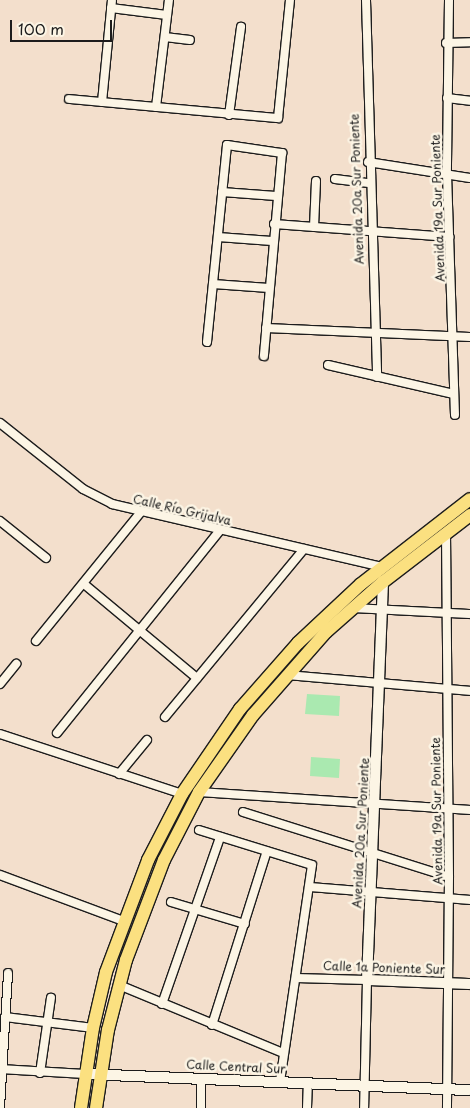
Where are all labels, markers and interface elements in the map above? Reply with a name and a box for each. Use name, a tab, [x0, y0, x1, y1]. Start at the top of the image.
scale bar	[12, 10, 115, 42]
text: 100 m	[18, 17, 64, 40]
street label: Avenida 20a Sur Poniente	[347, 113, 367, 265]
street label: Avenida 19a Sur Poniente	[428, 135, 448, 281]
street label: Calle Río Grijalva	[131, 491, 233, 529]
street label: Avenida 19a Sur Poniente	[429, 738, 445, 884]
street label: Avenida 20a Sur Poniente	[350, 757, 372, 909]
street label: Calle 1a Poniente Sur	[322, 959, 446, 977]
street label: Calle Central Sur	[185, 1057, 287, 1077]

